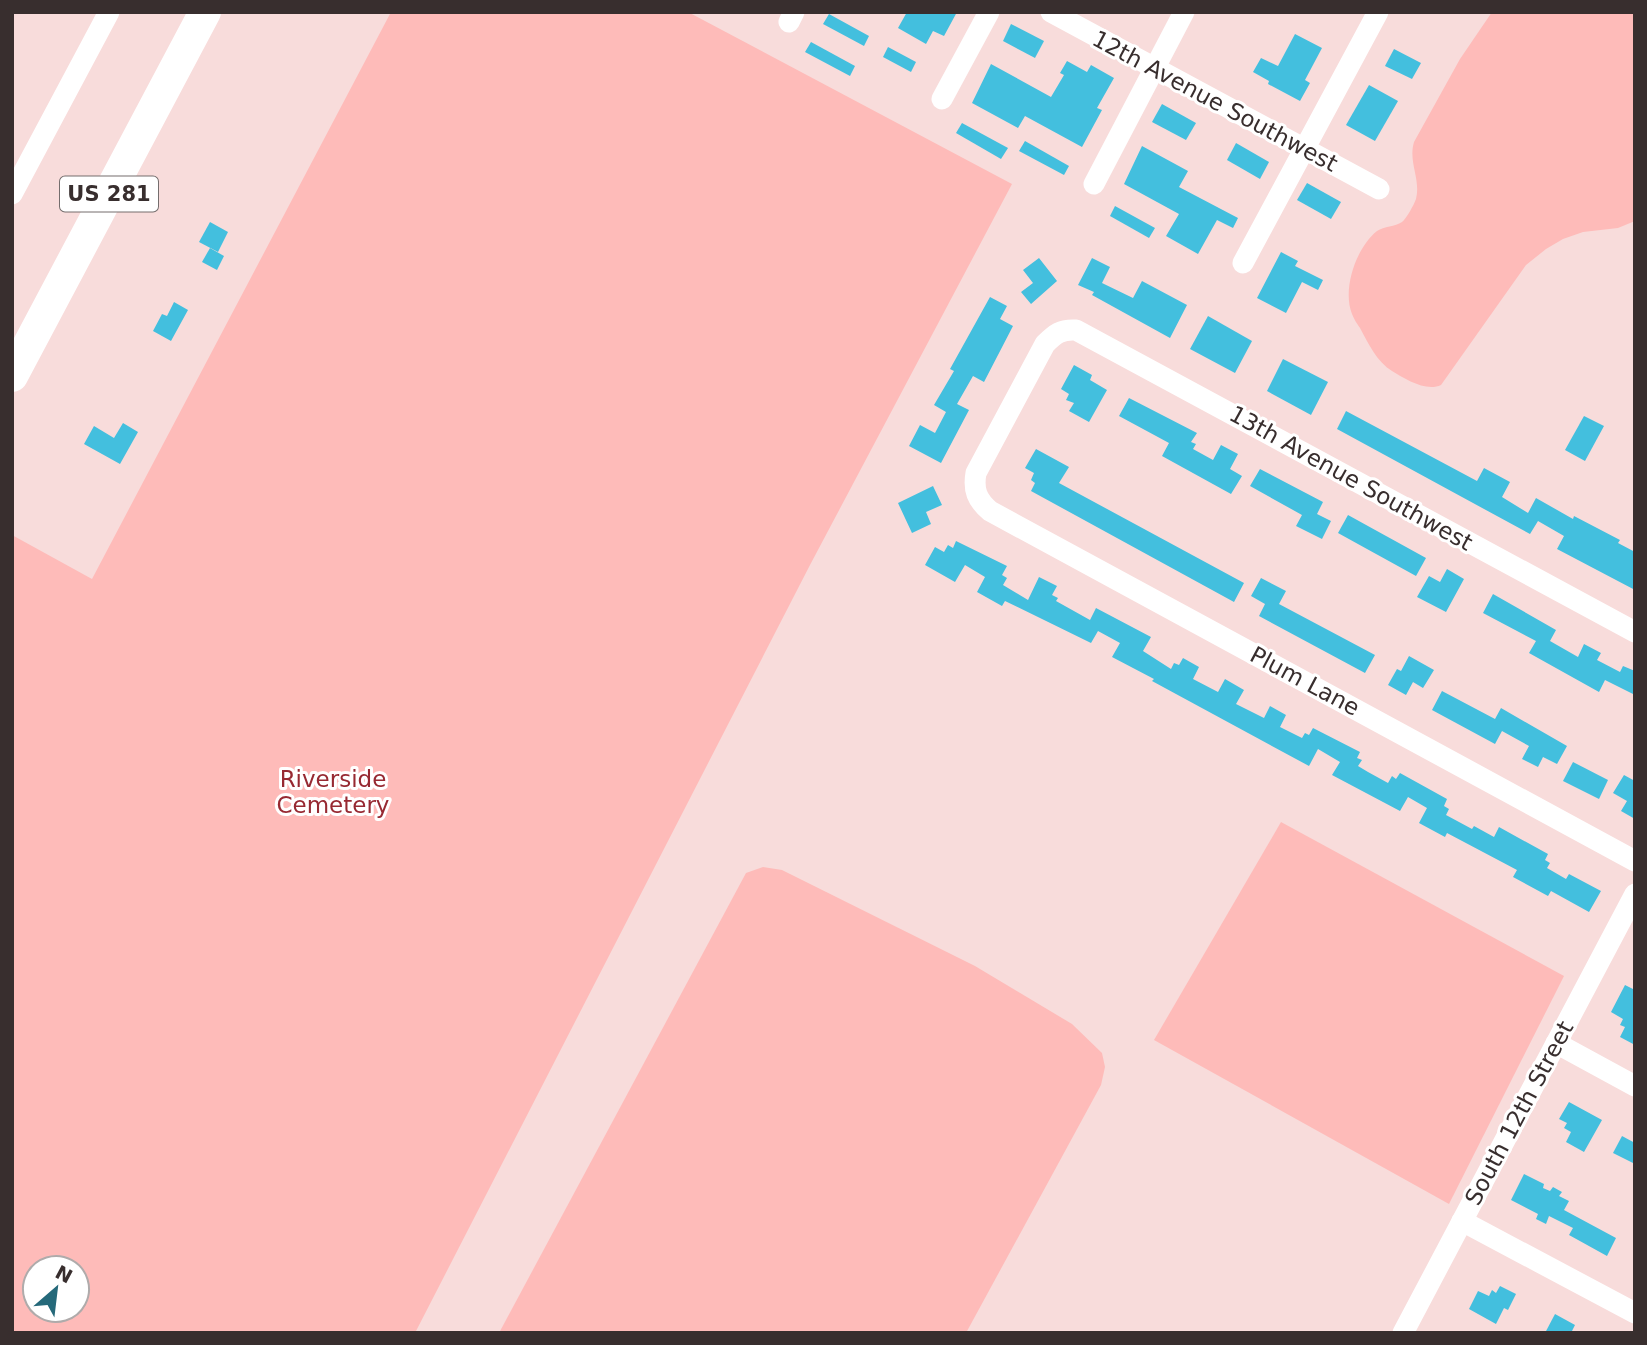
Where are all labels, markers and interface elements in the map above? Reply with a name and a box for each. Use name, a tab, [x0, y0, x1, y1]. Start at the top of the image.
street label: 12th Avenue Southwest	[1088, 25, 1342, 177]
road number: US 281	[60, 176, 158, 212]
street label: 13th Avenue Southwest	[1225, 400, 1477, 556]
street label: Plum Lane	[1246, 641, 1364, 721]
park label: Riverside Cemetery	[276, 766, 390, 818]
street label: South 12th Street	[1460, 1017, 1578, 1209]
north arrow	[21, 1254, 91, 1324]
text: N	[52, 1261, 76, 1287]

